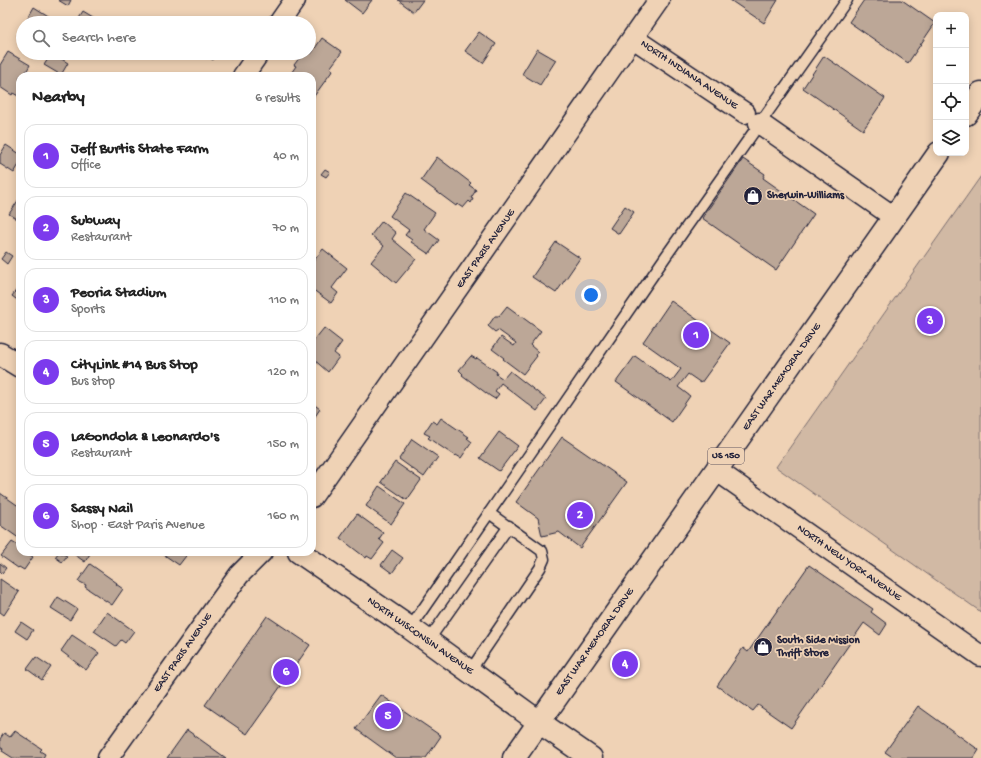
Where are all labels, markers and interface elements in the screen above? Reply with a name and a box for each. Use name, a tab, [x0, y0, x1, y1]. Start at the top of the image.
map controls	[933, 12, 969, 156]
button: +	[933, 12, 969, 48]
search box	[16, 16, 316, 60]
icon: search	[30, 27, 52, 49]
text: Search here	[62, 29, 136, 47]
street label: NORTH INDIANA AVENUE	[638, 38, 741, 113]
button: −	[933, 48, 969, 84]
button: locate	[933, 84, 969, 120]
text: Nearby	[32, 88, 85, 108]
text: 6 results	[255, 91, 300, 106]
button: layers	[933, 120, 969, 156]
text: Jeff Burtis State Farm	[71, 140, 209, 158]
text: 1	[43, 149, 49, 164]
text: 40 m	[273, 149, 299, 164]
text: Office	[71, 158, 101, 173]
shop icon: Sherwin-Williams	[742, 185, 764, 207]
place label: Sherwin-Williams	[767, 190, 845, 202]
street label: EAST PARIS AVENUE	[454, 206, 518, 291]
text: Subway	[71, 212, 120, 230]
text: 2	[43, 221, 49, 236]
text: 70 m	[273, 221, 299, 236]
text: Restaurant	[71, 230, 131, 245]
text: Peoria Stadium	[71, 284, 166, 302]
your location	[581, 285, 601, 305]
text: 3	[43, 293, 49, 308]
text: 110 m	[269, 293, 299, 308]
text: Sports	[71, 302, 105, 317]
pin: 3	[917, 306, 943, 336]
pin: 1	[683, 320, 709, 350]
street label: EAST WAR MEMORIAL DRIVE	[740, 320, 824, 433]
text: CityLink #14 Bus Stop	[71, 356, 198, 374]
text: 4	[43, 365, 49, 380]
text: 120 m	[268, 365, 299, 380]
text: Bus stop	[71, 374, 115, 389]
text: LaGondola & Leonardo's	[71, 428, 219, 446]
text: 5	[43, 437, 49, 452]
text: 150 m	[267, 437, 299, 452]
text: Restaurant	[71, 446, 131, 461]
road number: US 150	[708, 448, 744, 464]
text: Sassy Nail	[71, 500, 133, 518]
pin: 2	[567, 500, 593, 530]
text: 6	[43, 509, 49, 524]
text: 160 m	[267, 509, 299, 524]
text: Shop · East Paris Avenue	[71, 518, 205, 533]
street label: NORTH NEW YORK AVENUE	[794, 522, 904, 604]
street label: EAST WAR MEMORIAL DRIVE	[553, 585, 637, 698]
street label: NORTH WISCONSIN AVENUE	[365, 595, 476, 678]
street label: EAST PARIS AVENUE	[151, 610, 215, 695]
place label: South Side Mission Thrift Store	[776, 634, 860, 660]
shop icon: South Side Mission Thrift Store	[752, 636, 774, 658]
pin: 4	[612, 649, 638, 679]
pin: 6	[273, 657, 299, 687]
pin: 5	[375, 701, 401, 731]

